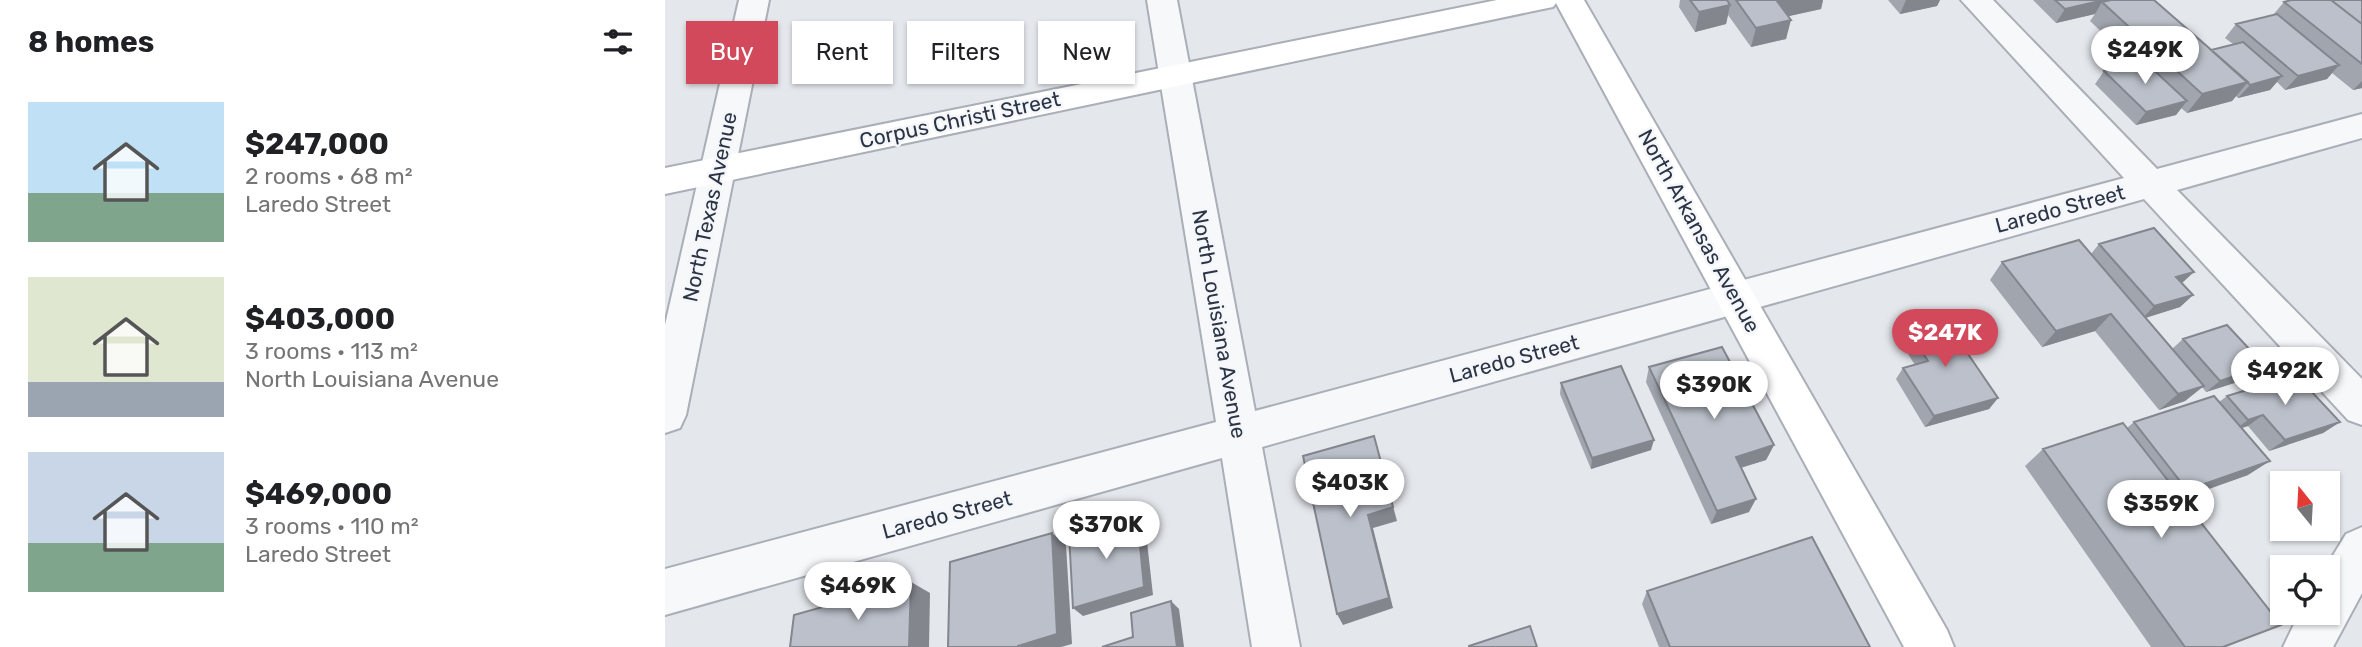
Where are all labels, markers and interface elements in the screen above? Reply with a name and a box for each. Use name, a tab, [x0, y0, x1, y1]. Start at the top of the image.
chip: Buy	[686, 21, 778, 84]
chip: Rent	[792, 21, 893, 84]
chip: Filters	[907, 21, 1024, 84]
chip: New	[1038, 21, 1135, 84]
icon: filters	[599, 23, 637, 61]
text: 8 homes	[28, 24, 154, 60]
pin: $249K	[2096, 27, 2194, 86]
text: $249K	[2107, 35, 2183, 63]
street label: Corpus Christi Street	[857, 86, 1063, 153]
street label: North Texas Avenue	[677, 110, 742, 304]
street label: North Arkansas Avenue	[1633, 125, 1766, 337]
text: $247,000	[245, 126, 389, 162]
icon: home	[84, 130, 168, 214]
text: 2 rooms · 68 m²	[245, 162, 413, 190]
street label: Laredo Street	[1992, 179, 2128, 238]
text: Laredo Street	[245, 190, 391, 218]
street label: North Louisiana Avenue	[1187, 208, 1252, 440]
text: $403,000	[245, 301, 395, 337]
icon: home	[84, 305, 168, 389]
pin: $247K	[1896, 310, 1994, 369]
text: $247K	[1908, 318, 1982, 346]
street label: Laredo Street	[1446, 329, 1582, 388]
text: 3 rooms · 113 m²	[245, 337, 418, 365]
pin: $492K	[2236, 348, 2334, 407]
text: $492K	[2247, 356, 2323, 384]
pin: $390K	[1665, 362, 1763, 421]
text: North Louisiana Avenue	[245, 365, 499, 393]
text: $390K	[1676, 370, 1752, 398]
pin: $403K	[1301, 460, 1399, 519]
text: $403K	[1311, 468, 1389, 496]
north arrow	[2270, 471, 2340, 541]
map controls	[2270, 471, 2340, 625]
text: $469,000	[245, 476, 392, 512]
icon: home	[84, 480, 168, 564]
pin: $359K	[2112, 480, 2210, 540]
street label: Laredo Street	[879, 485, 1015, 544]
text: $359K	[2123, 489, 2199, 517]
pin: $370K	[1057, 502, 1155, 561]
text: $370K	[1069, 510, 1143, 538]
text: 3 rooms · 110 m²	[245, 512, 419, 540]
text: Laredo Street	[245, 540, 391, 568]
button: locate	[2270, 555, 2340, 625]
pin: $469K	[809, 562, 907, 622]
text: $469K	[820, 571, 896, 599]

